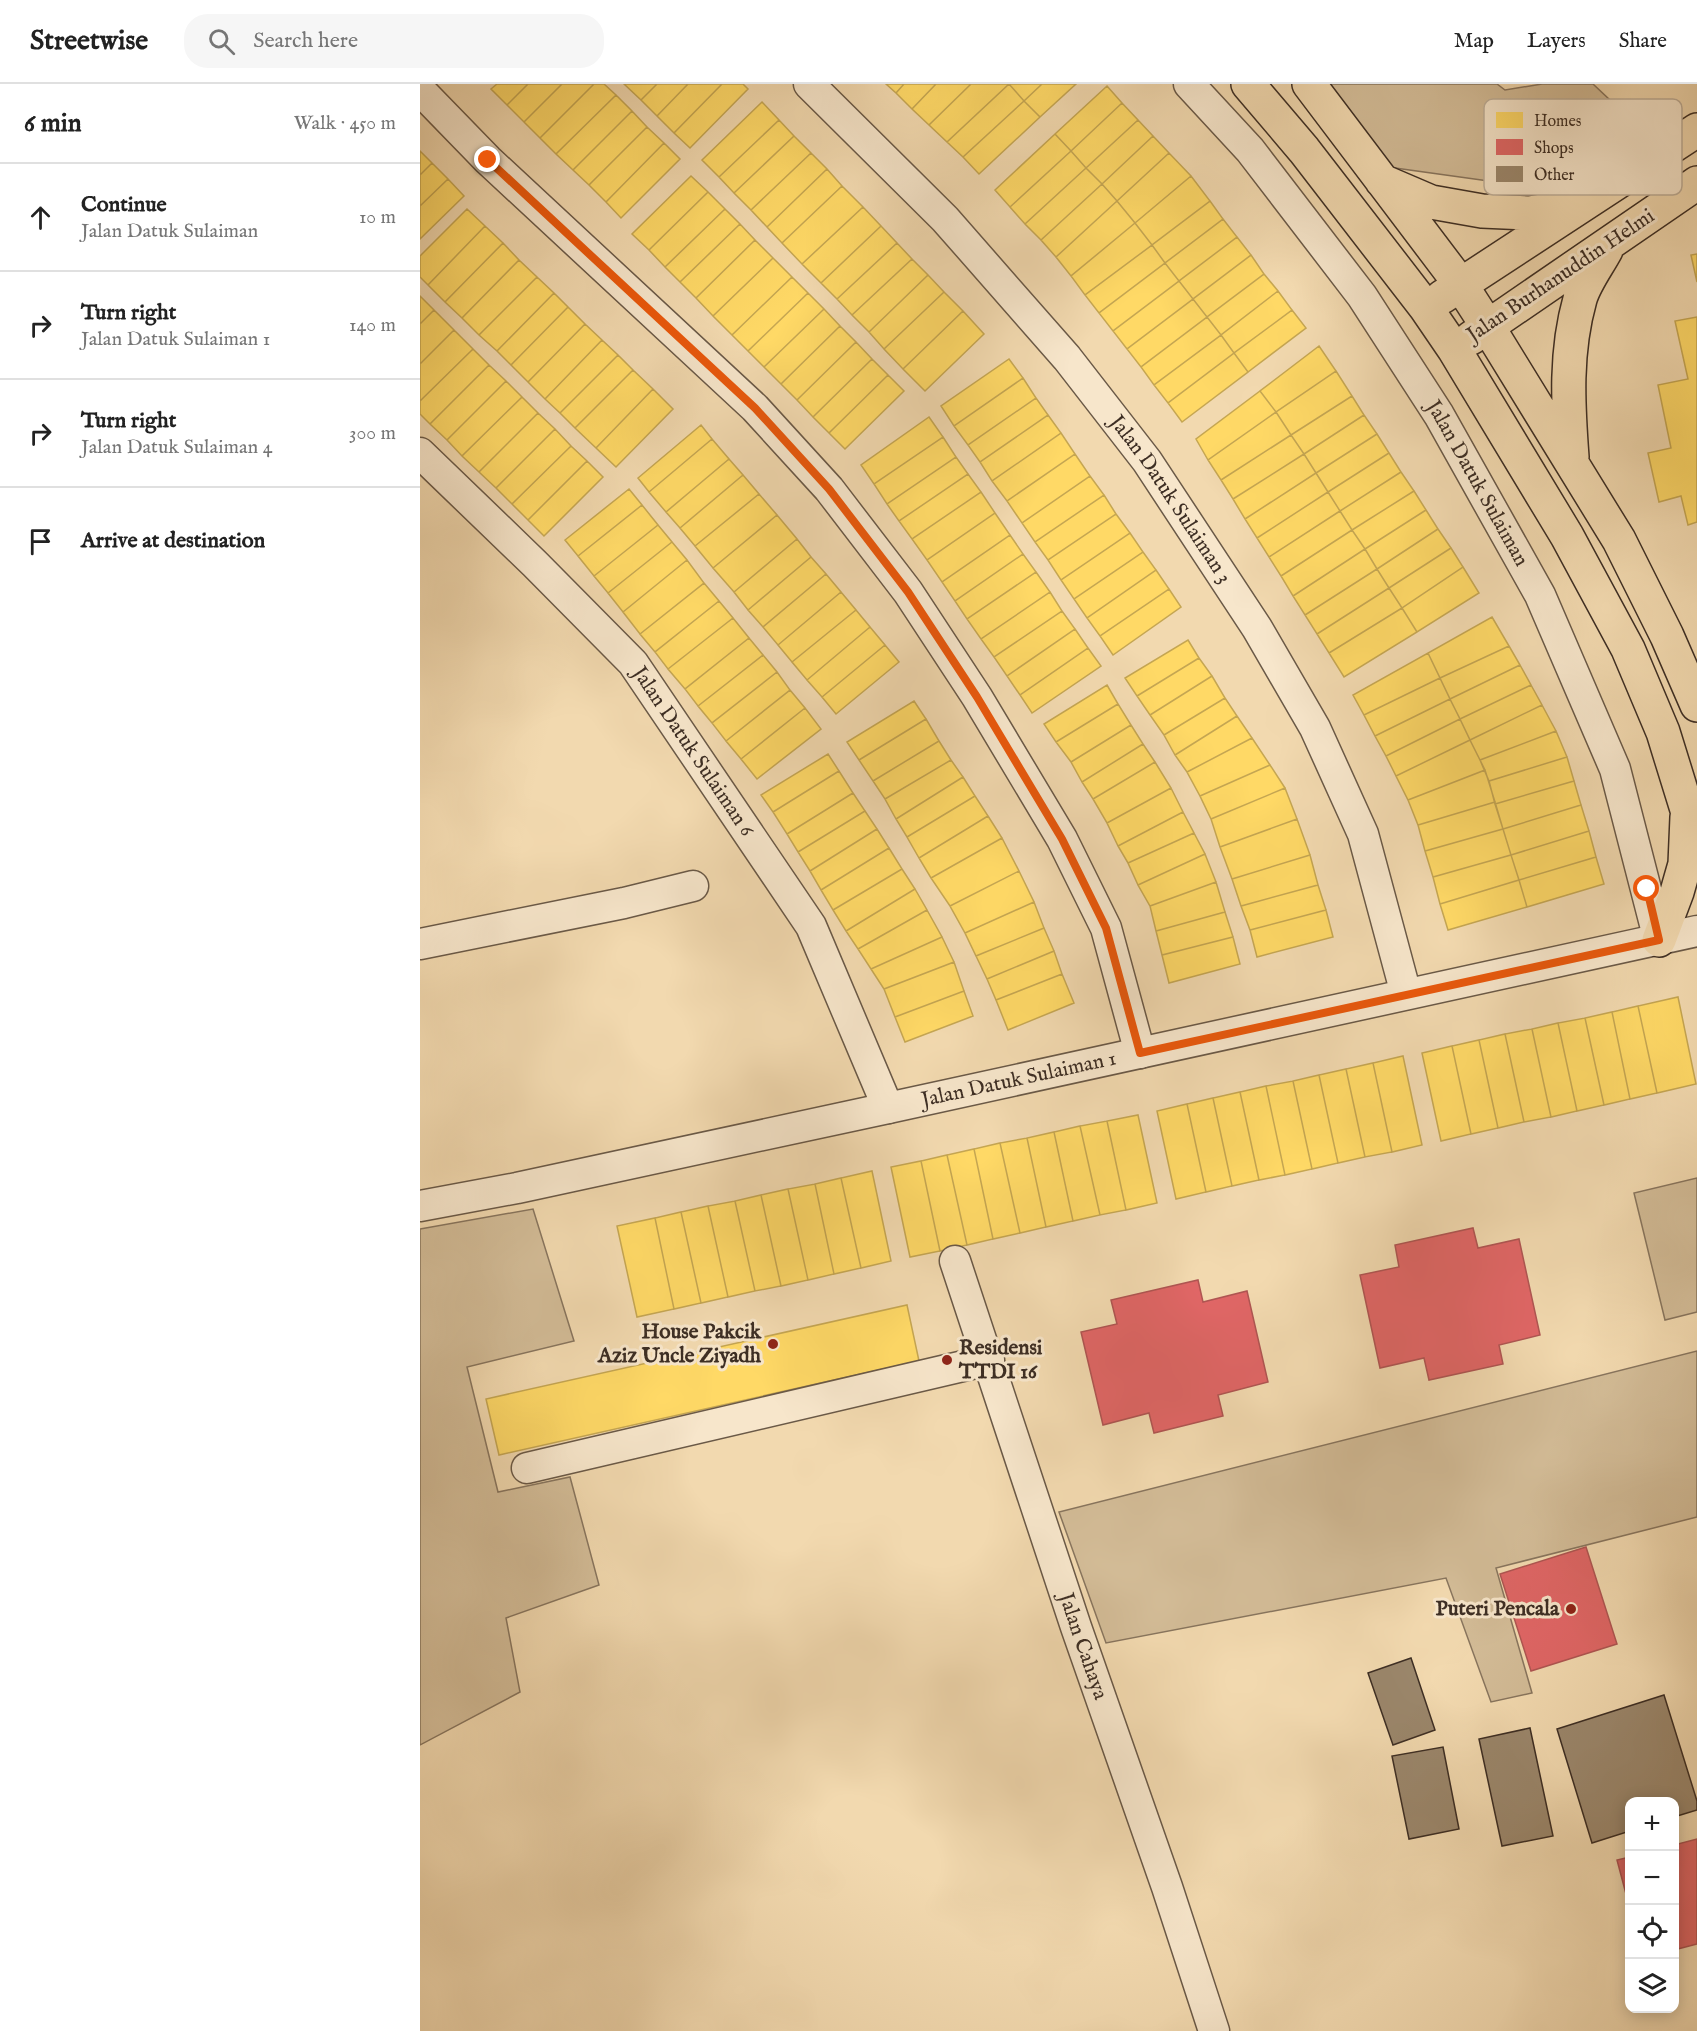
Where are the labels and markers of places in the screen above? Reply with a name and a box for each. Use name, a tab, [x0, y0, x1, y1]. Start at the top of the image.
place label: House Pakcik Aziz Uncle Ziyadh	[597, 1319, 762, 1370]
place label: Residensi TTDI 16	[958, 1335, 1043, 1386]
marker: House Pakcik Aziz Uncle Ziyadh	[766, 1337, 780, 1351]
marker: Residensi TTDI 16	[940, 1353, 954, 1367]
place label: Puteri Pencala	[1436, 1596, 1560, 1623]
marker: Puteri Pencala	[1564, 1602, 1578, 1616]

